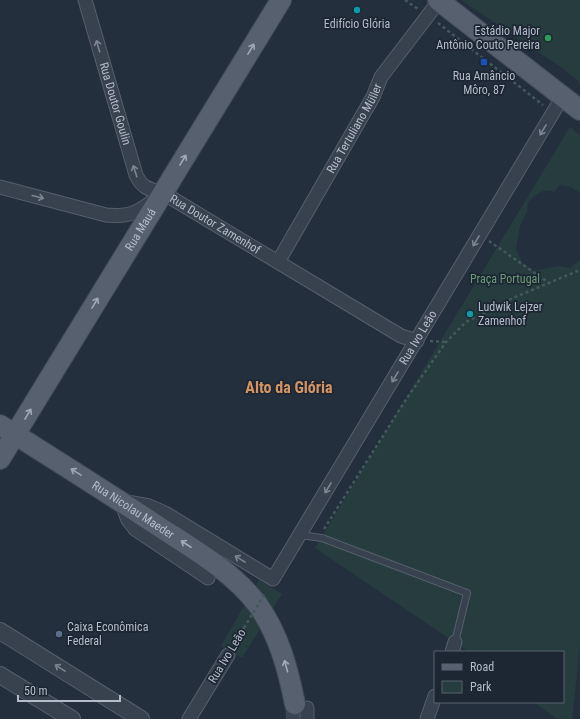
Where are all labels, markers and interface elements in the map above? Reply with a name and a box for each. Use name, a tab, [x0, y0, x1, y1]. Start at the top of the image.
marker: Edifício Glória	[352, 5, 362, 15]
place label: Edifício Glória	[324, 17, 390, 31]
place label: Estádio Major Antônio Couto Pereira	[436, 24, 540, 52]
marker: Estádio Major Antônio Couto Pereira	[543, 33, 553, 43]
one-way arrow	[94, 40, 101, 53]
one-way arrow	[247, 44, 255, 55]
marker: Rua Amâncio Môro, 87	[479, 57, 489, 67]
street label: Rua Doutor Goulin	[97, 61, 134, 147]
place label: Rua Amâncio Môro, 87	[453, 69, 515, 97]
street label: Rua Tertuliano Müller	[324, 81, 385, 176]
one-way arrow	[538, 124, 546, 136]
one-way arrow	[179, 155, 187, 166]
one-way arrow	[131, 164, 138, 177]
street label: Rua Doutor Zamenhof	[167, 192, 263, 257]
one-way arrow	[31, 194, 44, 201]
street label: Rua Mauá	[122, 206, 159, 253]
one-way arrow	[472, 235, 480, 247]
park label: Praça Portugal	[470, 272, 540, 286]
one-way arrow	[92, 297, 100, 309]
place label: Ludwik Lejzer Zamenhof	[478, 300, 543, 328]
street label: Rua Ivo Leão	[396, 308, 440, 367]
marker: Ludwik Lejzer Zamenhof	[465, 309, 475, 319]
one-way arrow	[391, 371, 399, 382]
district label: Alto da Glória	[245, 378, 333, 397]
one-way arrow	[24, 408, 32, 420]
one-way arrow	[70, 468, 81, 477]
street label: Rua Nicolau Maeder	[90, 478, 177, 542]
one-way arrow	[324, 482, 332, 493]
one-way arrow	[180, 540, 191, 548]
one-way arrow	[234, 554, 246, 562]
place label: Caixa Econômica Federal	[67, 620, 149, 648]
street label: Rua Ivo Leão	[205, 626, 249, 686]
marker: Caixa Econômica Federal	[54, 629, 64, 639]
legend	[434, 651, 564, 703]
one-way arrow	[282, 659, 290, 672]
text: Road	[470, 660, 494, 674]
one-way arrow	[54, 664, 66, 672]
scale bar	[18, 677, 120, 703]
text: Park	[470, 680, 492, 694]
text: 50 m	[24, 684, 48, 698]

